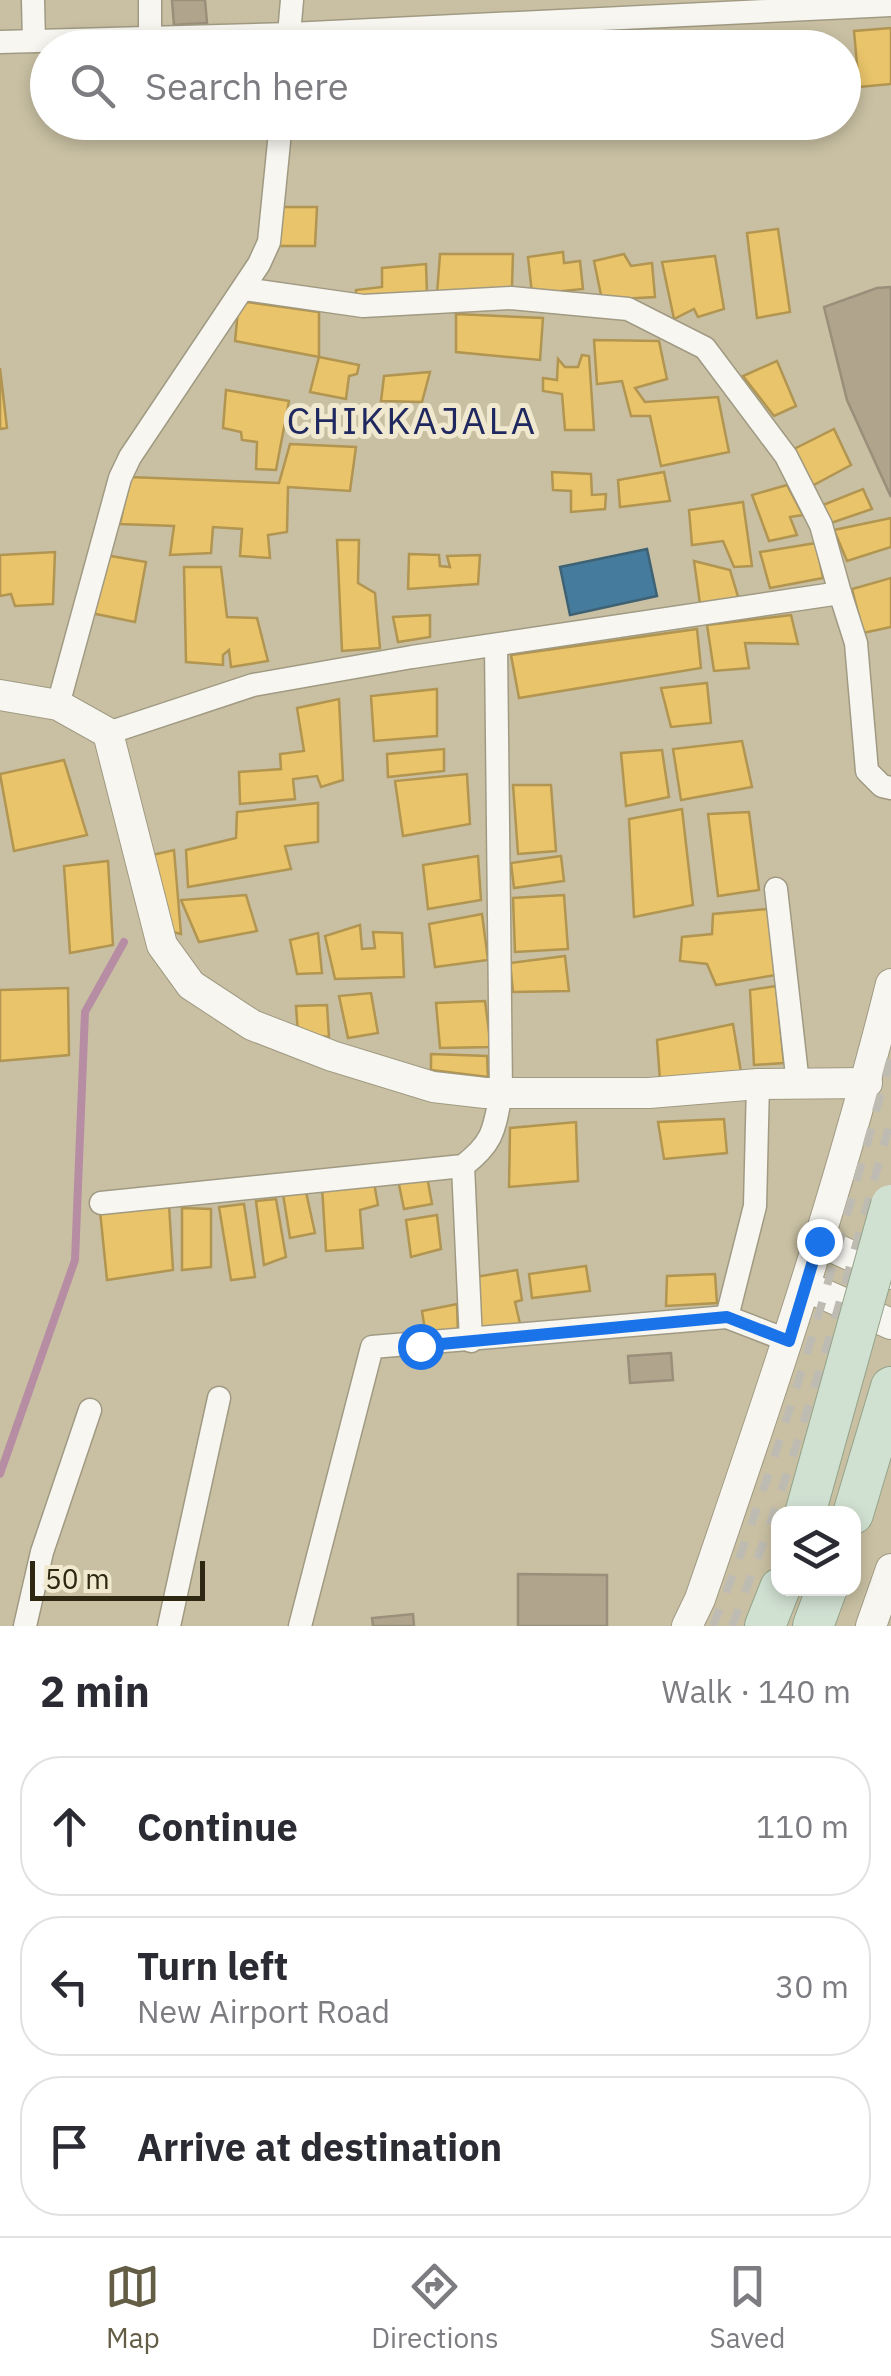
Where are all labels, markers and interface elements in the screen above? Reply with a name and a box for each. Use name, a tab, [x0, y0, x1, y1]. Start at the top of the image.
search box	[30, 30, 861, 140]
icon: search	[65, 58, 120, 113]
text: Search here	[145, 61, 349, 110]
district label: CHIKKAJALA	[286, 395, 538, 444]
route end	[797, 1219, 843, 1265]
route start	[398, 1324, 444, 1370]
map controls	[771, 1506, 861, 1596]
button: layers	[771, 1506, 861, 1596]
scale bar	[30, 1556, 205, 1600]
text: 50 m	[45, 1560, 110, 1597]
text: 2 min	[40, 1664, 150, 1719]
text: Walk · 140 m	[662, 1670, 851, 1712]
icon: ahead	[42, 1799, 97, 1854]
text: Continue	[137, 1802, 298, 1851]
text: 110 m	[756, 1805, 849, 1847]
text: Turn left	[137, 1941, 288, 1990]
icon: left	[42, 1959, 97, 2014]
text: 30 m	[775, 1965, 849, 2007]
text: New Airport Road	[137, 1990, 390, 2032]
icon: arrive	[42, 2119, 97, 2174]
text: Arrive at destination	[137, 2122, 502, 2171]
tab: Map	[105, 2259, 160, 2356]
tab: Directions	[371, 2259, 499, 2356]
tab: Saved	[709, 2259, 786, 2356]

